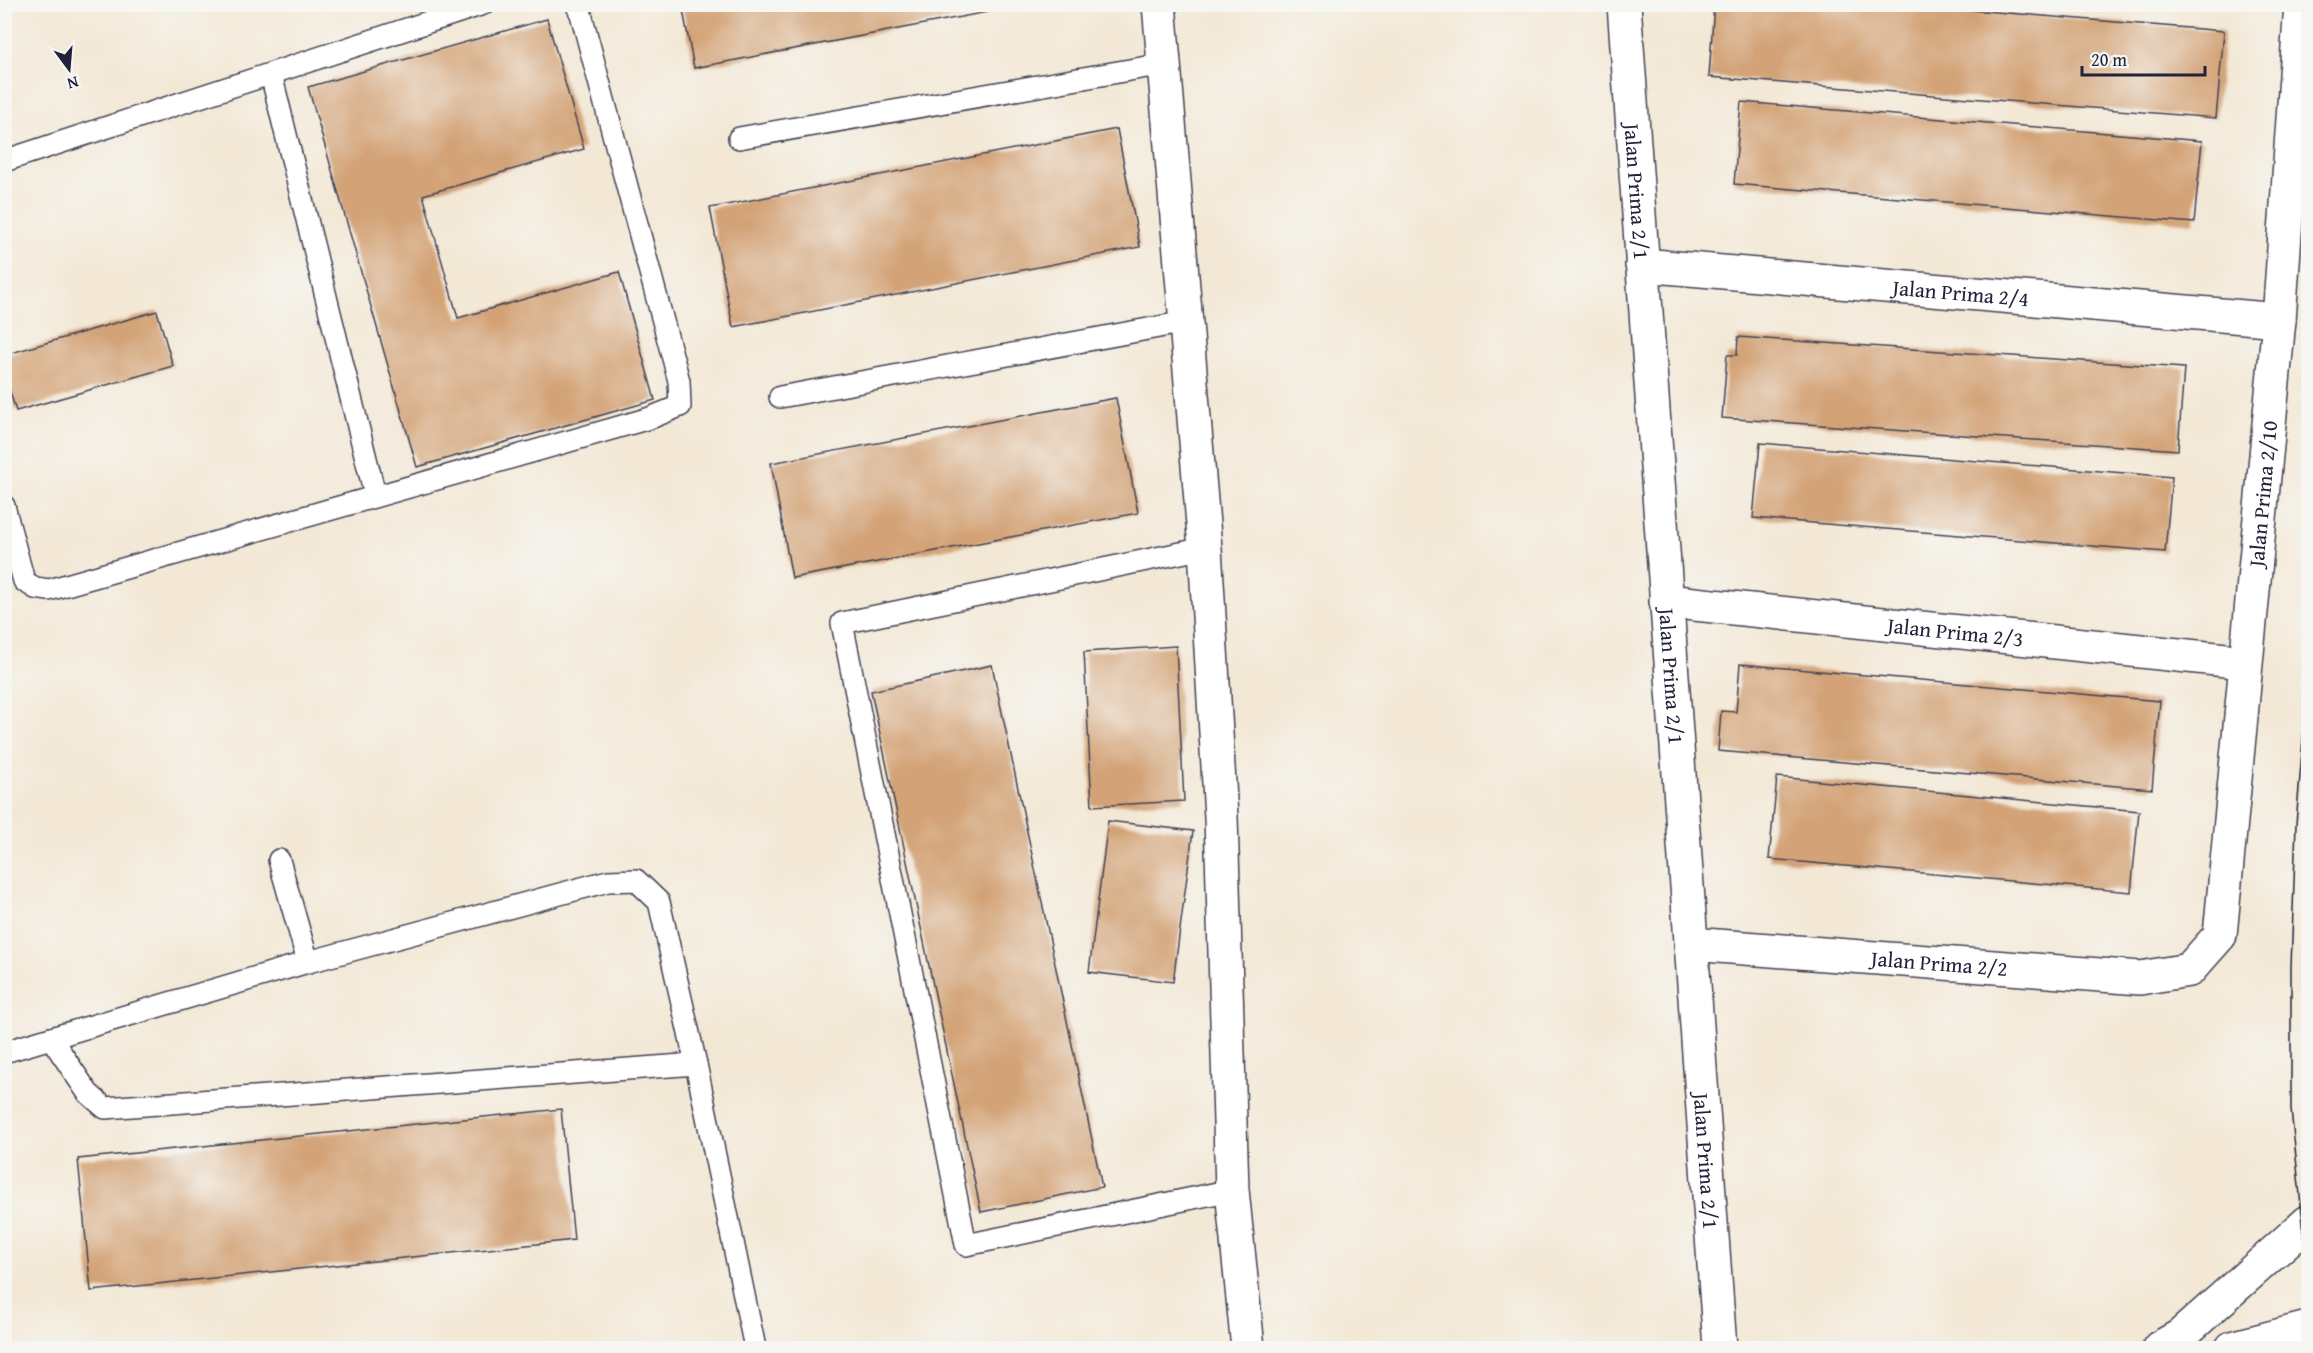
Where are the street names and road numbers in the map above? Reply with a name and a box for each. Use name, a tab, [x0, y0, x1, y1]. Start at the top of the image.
street label: Jalan Prima 2/1	[1617, 119, 1658, 261]
street label: Jalan Prima 2/4	[1888, 271, 2030, 314]
street label: Jalan Prima 2/10	[2240, 419, 2285, 571]
street label: Jalan Prima 2/1	[1651, 604, 1692, 745]
street label: Jalan Prima 2/3	[1883, 609, 2025, 654]
street label: Jalan Prima 2/2	[1867, 942, 2009, 983]
street label: Jalan Prima 2/1	[1686, 1089, 1727, 1230]

